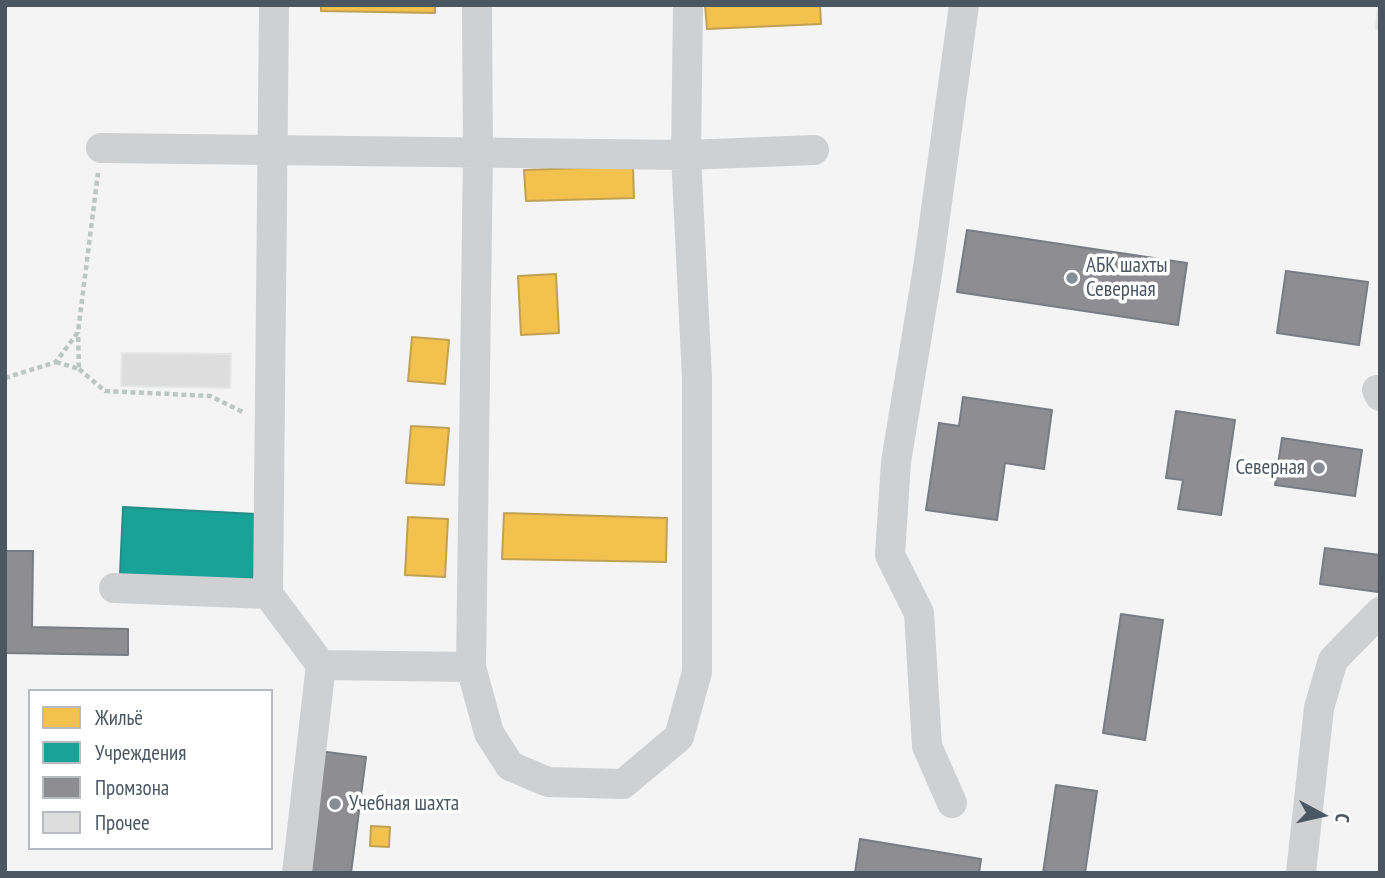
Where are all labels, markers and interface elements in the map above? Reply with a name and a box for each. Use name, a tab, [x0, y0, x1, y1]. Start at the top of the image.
place label: АБК шахты Северная	[1086, 253, 1168, 303]
marker: АБК шахты Северная	[1064, 270, 1080, 286]
place label: Северная	[1235, 455, 1305, 481]
marker: Северная	[1311, 460, 1327, 476]
legend	[28, 689, 273, 850]
text: Жильё	[95, 704, 143, 731]
text: Учреждения	[95, 739, 186, 766]
text: Промзона	[95, 774, 169, 801]
north arrow	[1287, 780, 1357, 850]
place label: Учебная шахта	[349, 791, 459, 817]
marker: Учебная шахта	[327, 796, 343, 812]
text: Прочее	[95, 809, 150, 836]
text: С	[1330, 812, 1355, 824]

